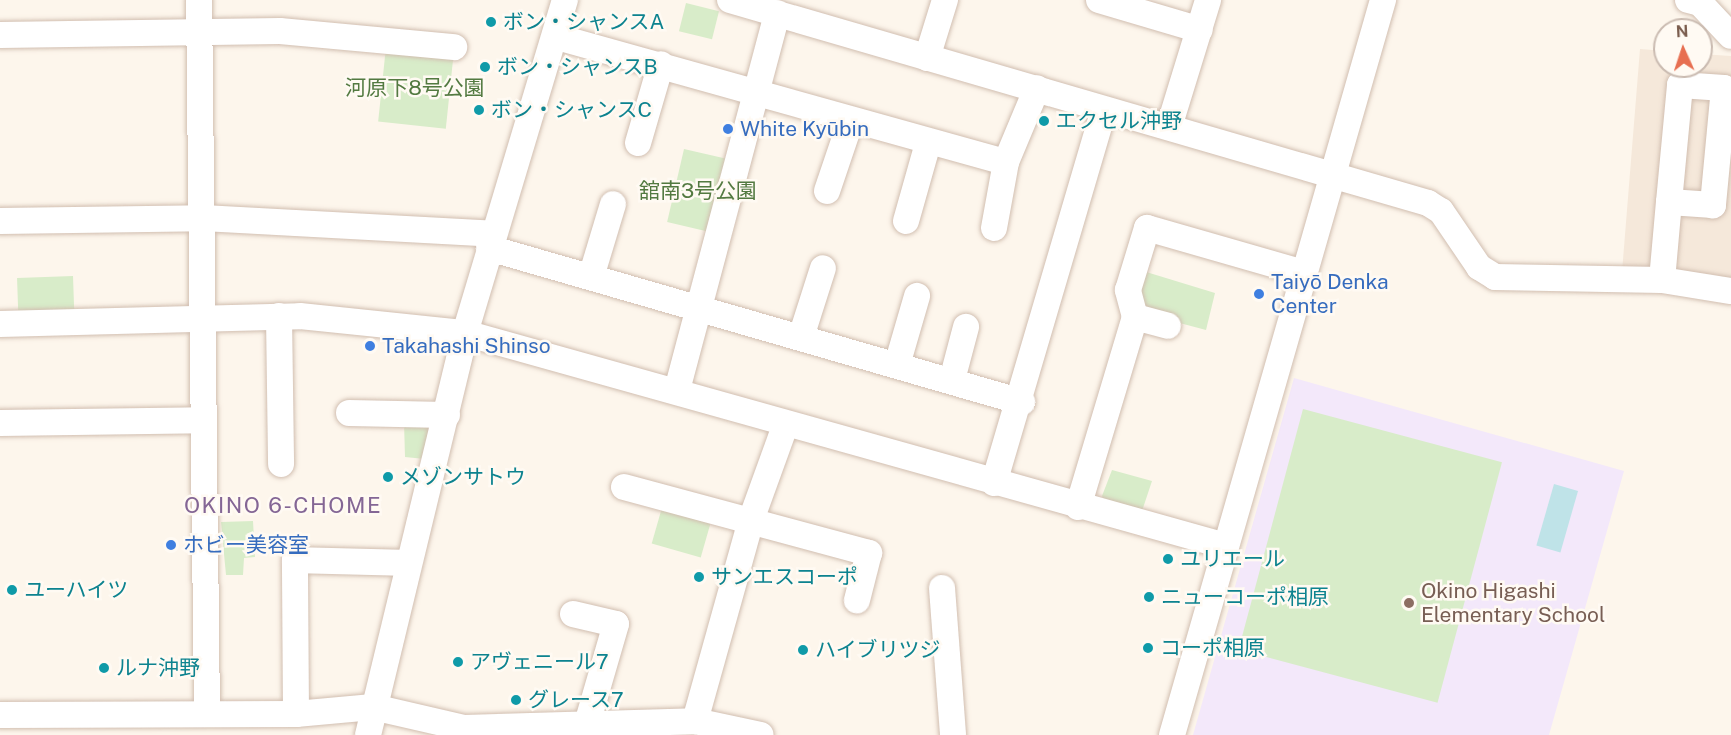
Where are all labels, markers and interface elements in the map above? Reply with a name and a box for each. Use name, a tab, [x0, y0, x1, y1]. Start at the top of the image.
place label: ボン・シャンスA	[503, 9, 665, 35]
marker: ボン・シャンスA	[484, 15, 498, 29]
north arrow	[1653, 18, 1713, 78]
text: N	[1675, 22, 1689, 41]
place label: ボン・シャンスB	[497, 54, 658, 80]
marker: ボン・シャンスB	[478, 60, 492, 74]
park label: 河原下8号公園	[345, 75, 485, 101]
place label: ボン・シャンスC	[491, 97, 652, 123]
marker: ボン・シャンスC	[472, 103, 486, 117]
place label: エクセル沖野	[1056, 108, 1182, 134]
marker: エクセル沖野	[1037, 114, 1051, 128]
place label: White Kyūbin	[740, 116, 869, 142]
marker: White Kyūbin	[721, 122, 735, 136]
park label: 舘南3号公園	[639, 178, 757, 204]
place label: Taiyō Denka Center	[1271, 269, 1389, 319]
marker: Taiyō Denka Center	[1252, 287, 1266, 301]
place label: Takahashi Shinso	[382, 333, 551, 359]
marker: Takahashi Shinso	[363, 339, 377, 353]
place label: メゾンサトウ	[400, 464, 526, 490]
marker: メゾンサトウ	[381, 470, 395, 484]
district label: OKINO 6-CHOME	[184, 493, 382, 519]
place label: ホビー美容室	[183, 532, 309, 558]
marker: ホビー美容室	[164, 538, 178, 552]
place label: ユリエール	[1180, 546, 1285, 572]
marker: ユリエール	[1161, 552, 1175, 566]
place label: サンエスコーポ	[711, 564, 858, 590]
marker: サンエスコーポ	[692, 570, 706, 584]
place label: ユーハイツ	[24, 577, 129, 603]
place label: Okino Higashi Elementary School	[1421, 578, 1605, 628]
marker: ユーハイツ	[5, 583, 19, 597]
place label: ニューコーポ相原	[1161, 584, 1329, 610]
marker: ニューコーポ相原	[1142, 590, 1156, 604]
marker: Okino Higashi Elementary School	[1402, 596, 1416, 610]
place label: コーポ相原	[1160, 635, 1265, 661]
place label: ハイブリツジ	[815, 637, 941, 663]
marker: コーポ相原	[1141, 641, 1155, 655]
marker: ハイブリツジ	[796, 643, 810, 657]
place label: アヴェニール7	[470, 649, 609, 675]
place label: ルナ沖野	[116, 655, 200, 681]
marker: アヴェニール7	[451, 655, 465, 669]
marker: ルナ沖野	[97, 661, 111, 675]
place label: グレース7	[528, 687, 625, 713]
marker: グレース7	[509, 693, 523, 707]

